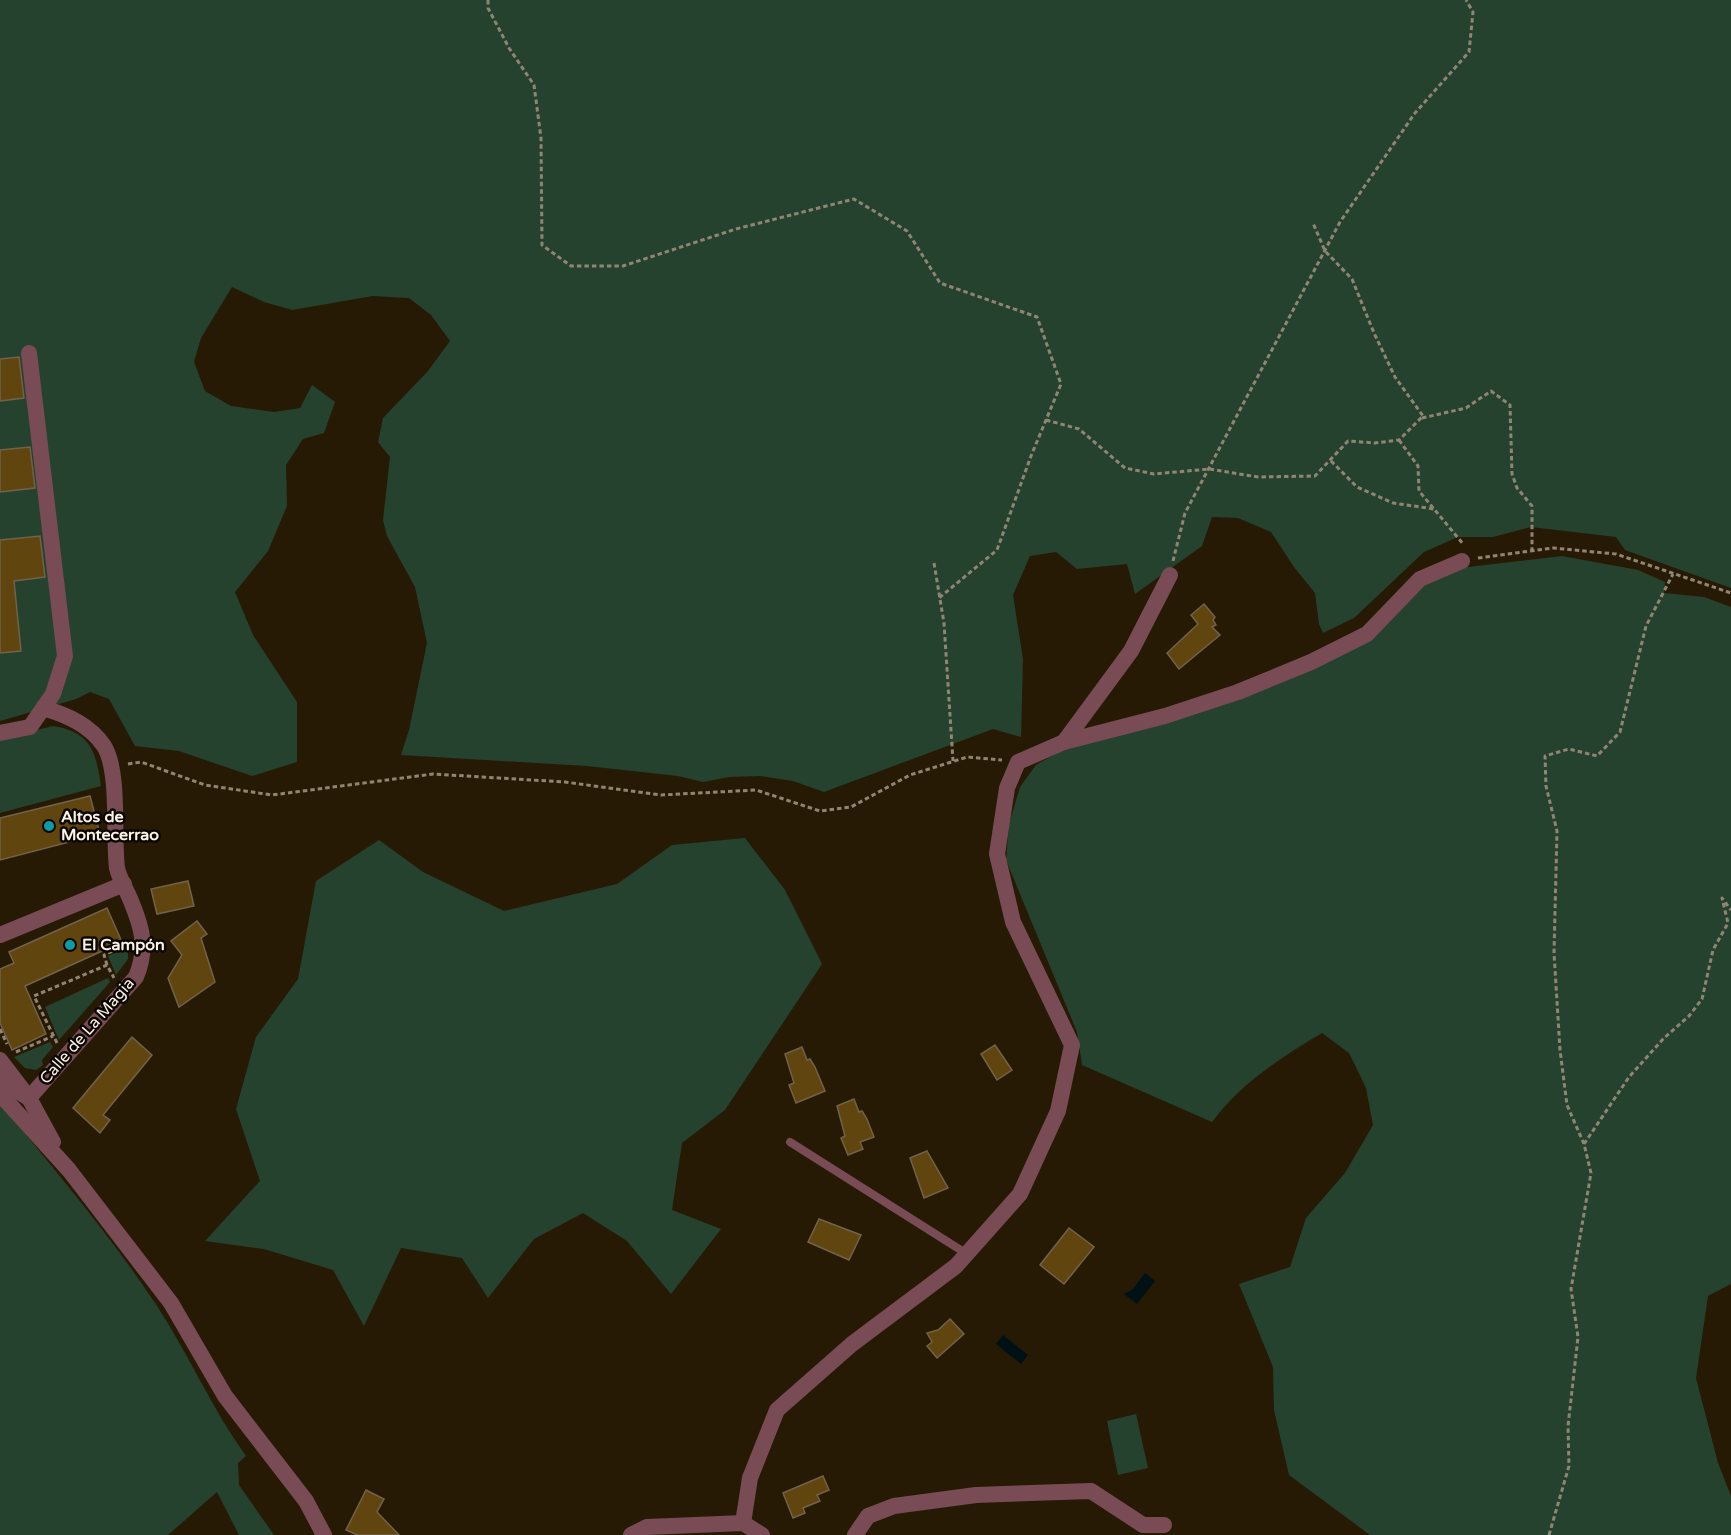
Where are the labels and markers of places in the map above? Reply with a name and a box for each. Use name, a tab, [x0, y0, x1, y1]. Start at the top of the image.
place label: Altos de Montecerrao	[61, 807, 159, 845]
marker: Altos de Montecerrao	[42, 819, 56, 833]
place label: El Campón	[82, 935, 165, 955]
marker: El Campón	[63, 938, 77, 952]

